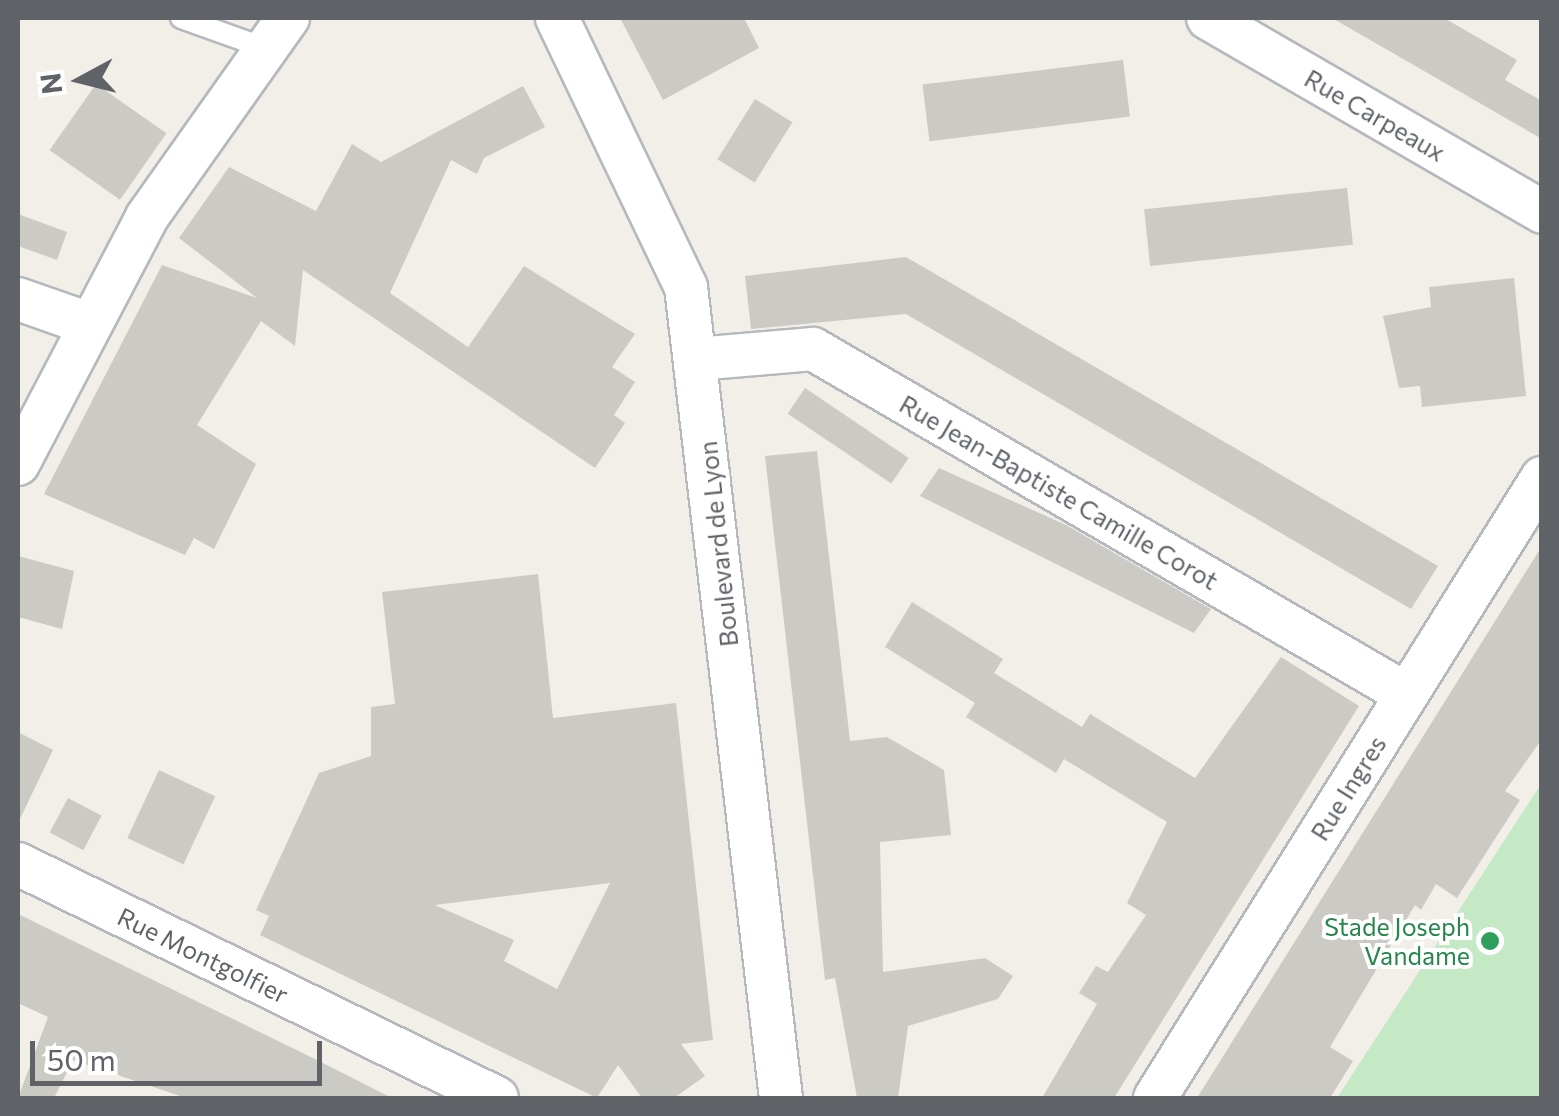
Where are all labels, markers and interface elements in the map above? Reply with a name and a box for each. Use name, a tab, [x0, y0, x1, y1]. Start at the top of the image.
north arrow	[30, 30, 130, 130]
street label: Rue Carpeaux	[1299, 63, 1451, 167]
text: N	[32, 71, 68, 96]
street label: Rue Jean-Baptiste Camille Corot	[895, 388, 1223, 596]
street label: Boulevard de Lyon	[692, 440, 744, 648]
street label: Rue Ingres	[1304, 730, 1392, 846]
street label: Rue Montgolfier	[113, 901, 293, 1009]
place label: Stade Joseph Vandame	[1324, 912, 1470, 971]
marker: Stade Joseph Vandame	[1479, 930, 1501, 952]
scale bar	[35, 1021, 328, 1083]
text: 50 m	[47, 1040, 116, 1077]

